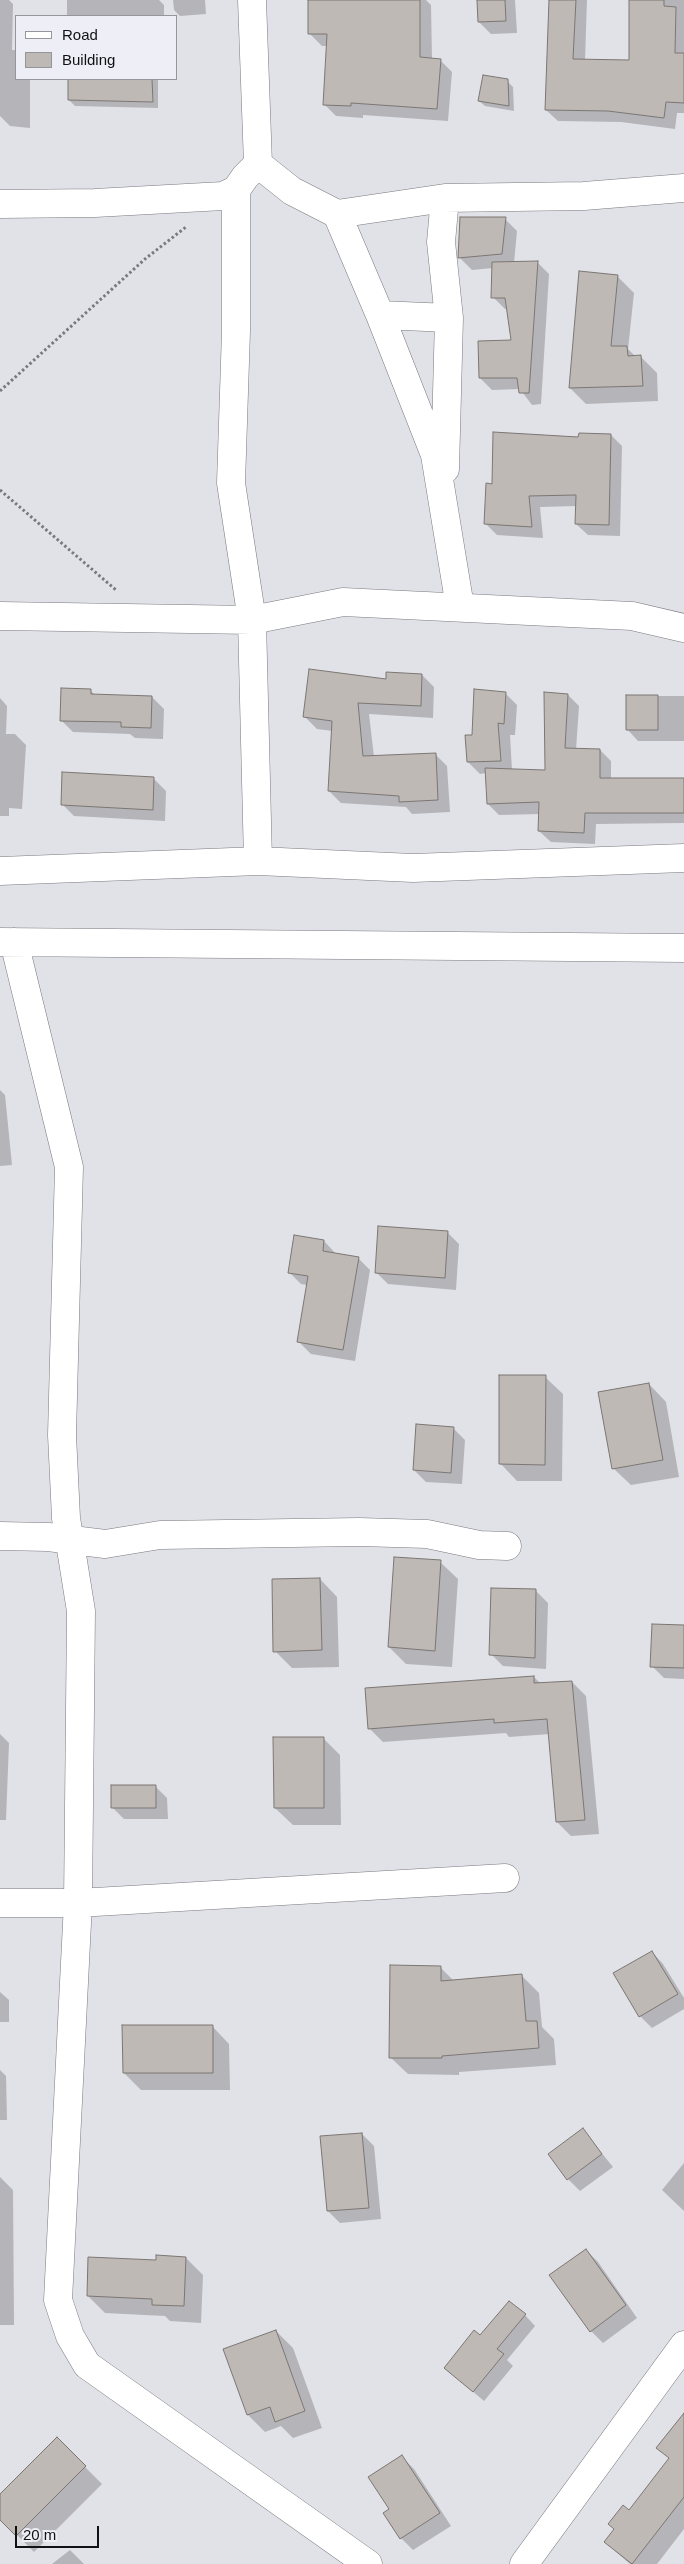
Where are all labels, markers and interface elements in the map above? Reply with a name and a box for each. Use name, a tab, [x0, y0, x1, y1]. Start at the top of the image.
legend	[15, 15, 178, 80]
text: Road	[62, 26, 98, 43]
text: Building	[62, 51, 115, 68]
scale bar	[18, 2516, 101, 2548]
text: 20 m	[23, 2526, 56, 2543]

